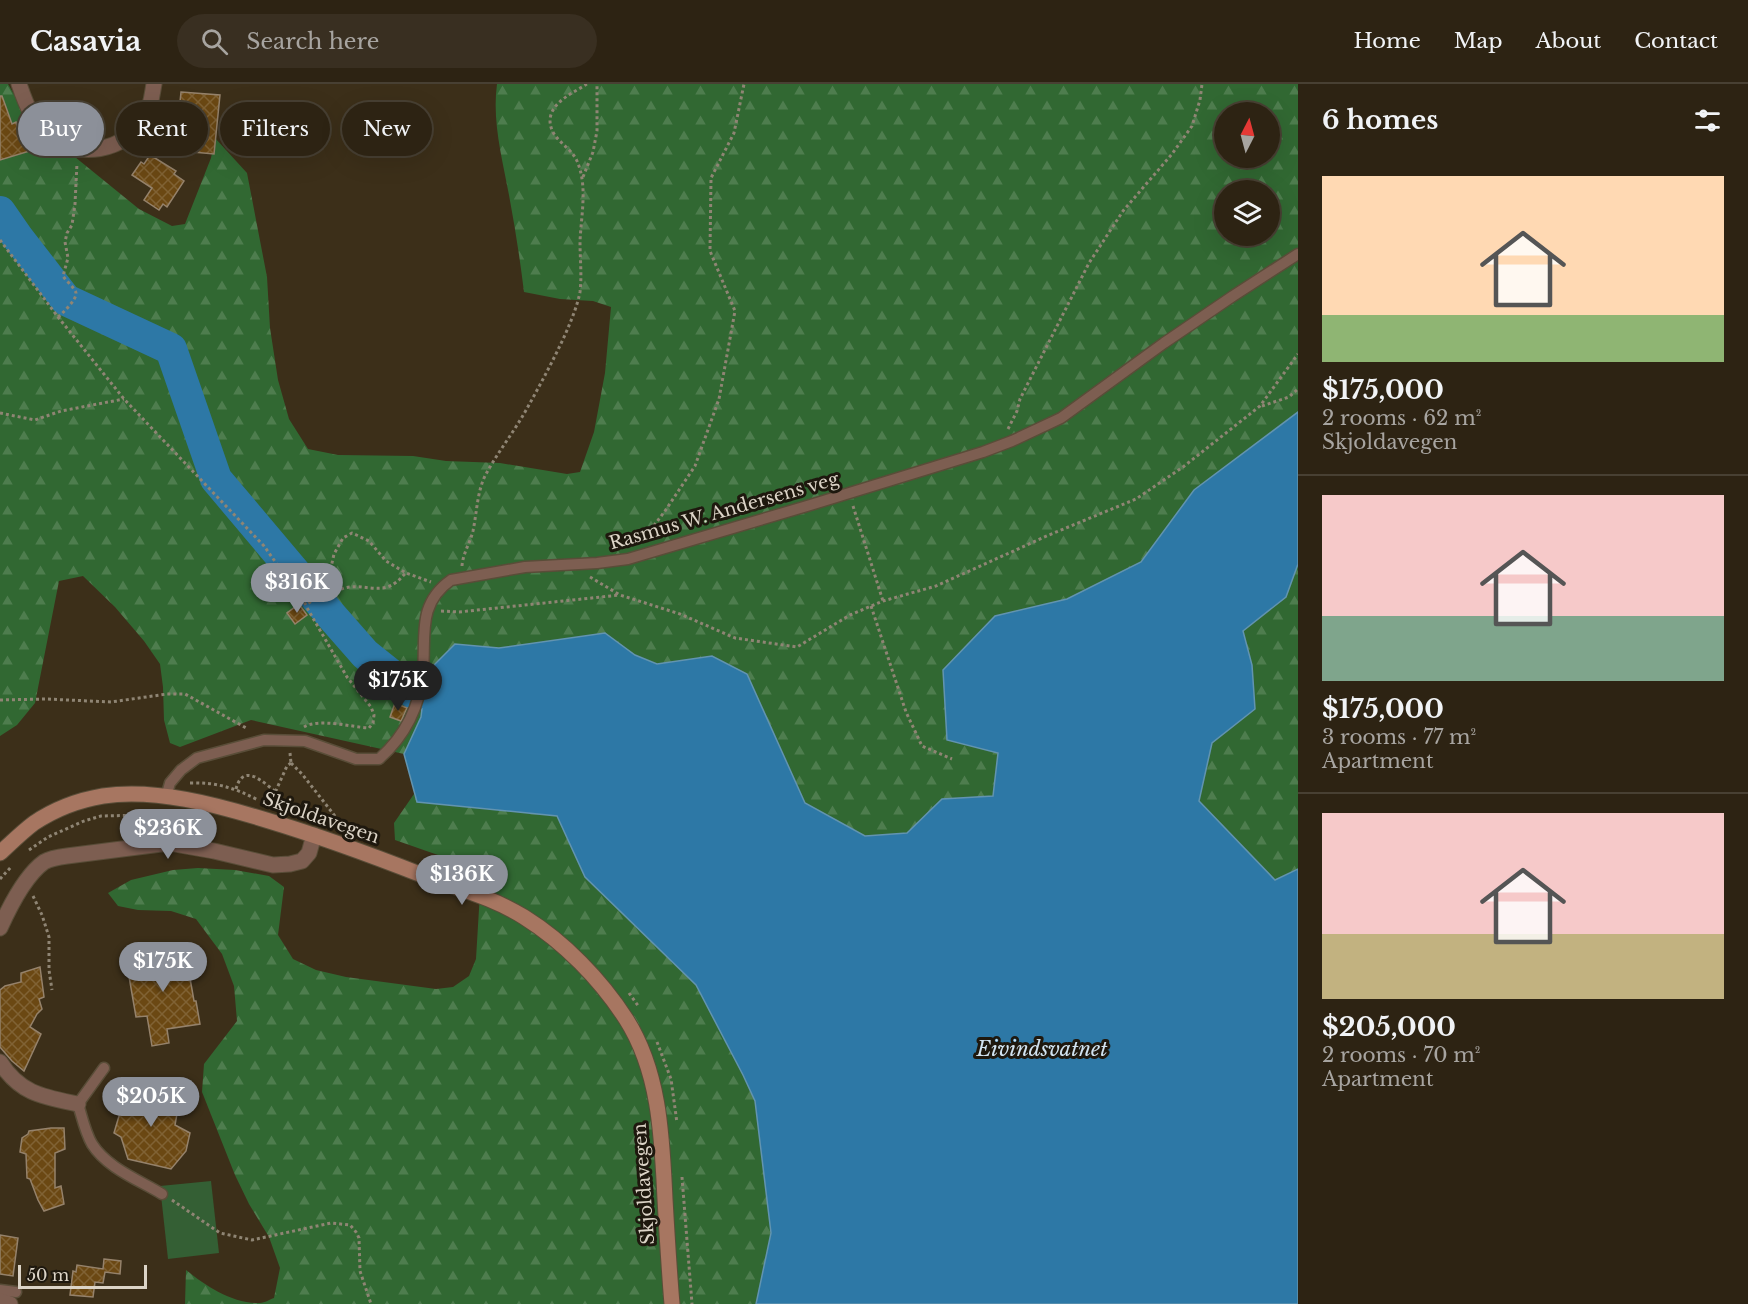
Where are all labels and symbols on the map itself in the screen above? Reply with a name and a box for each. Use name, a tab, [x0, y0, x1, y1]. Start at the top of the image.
north arrow	[1214, 102, 1280, 168]
street label: Rasmus W. Andersens veg	[607, 468, 842, 554]
pin: $316K	[255, 563, 339, 614]
pin: $175K	[356, 661, 440, 712]
street label: Skjoldavegen	[260, 788, 382, 848]
pin: $236K	[126, 809, 210, 860]
pin: $136K	[420, 855, 504, 906]
pin: $175K	[121, 942, 205, 993]
water label: Eivindsvatnet	[975, 1037, 1108, 1061]
pin: $205K	[109, 1077, 193, 1128]
street label: Skjoldavegen	[629, 1122, 659, 1246]
scale bar	[18, 1262, 147, 1290]

